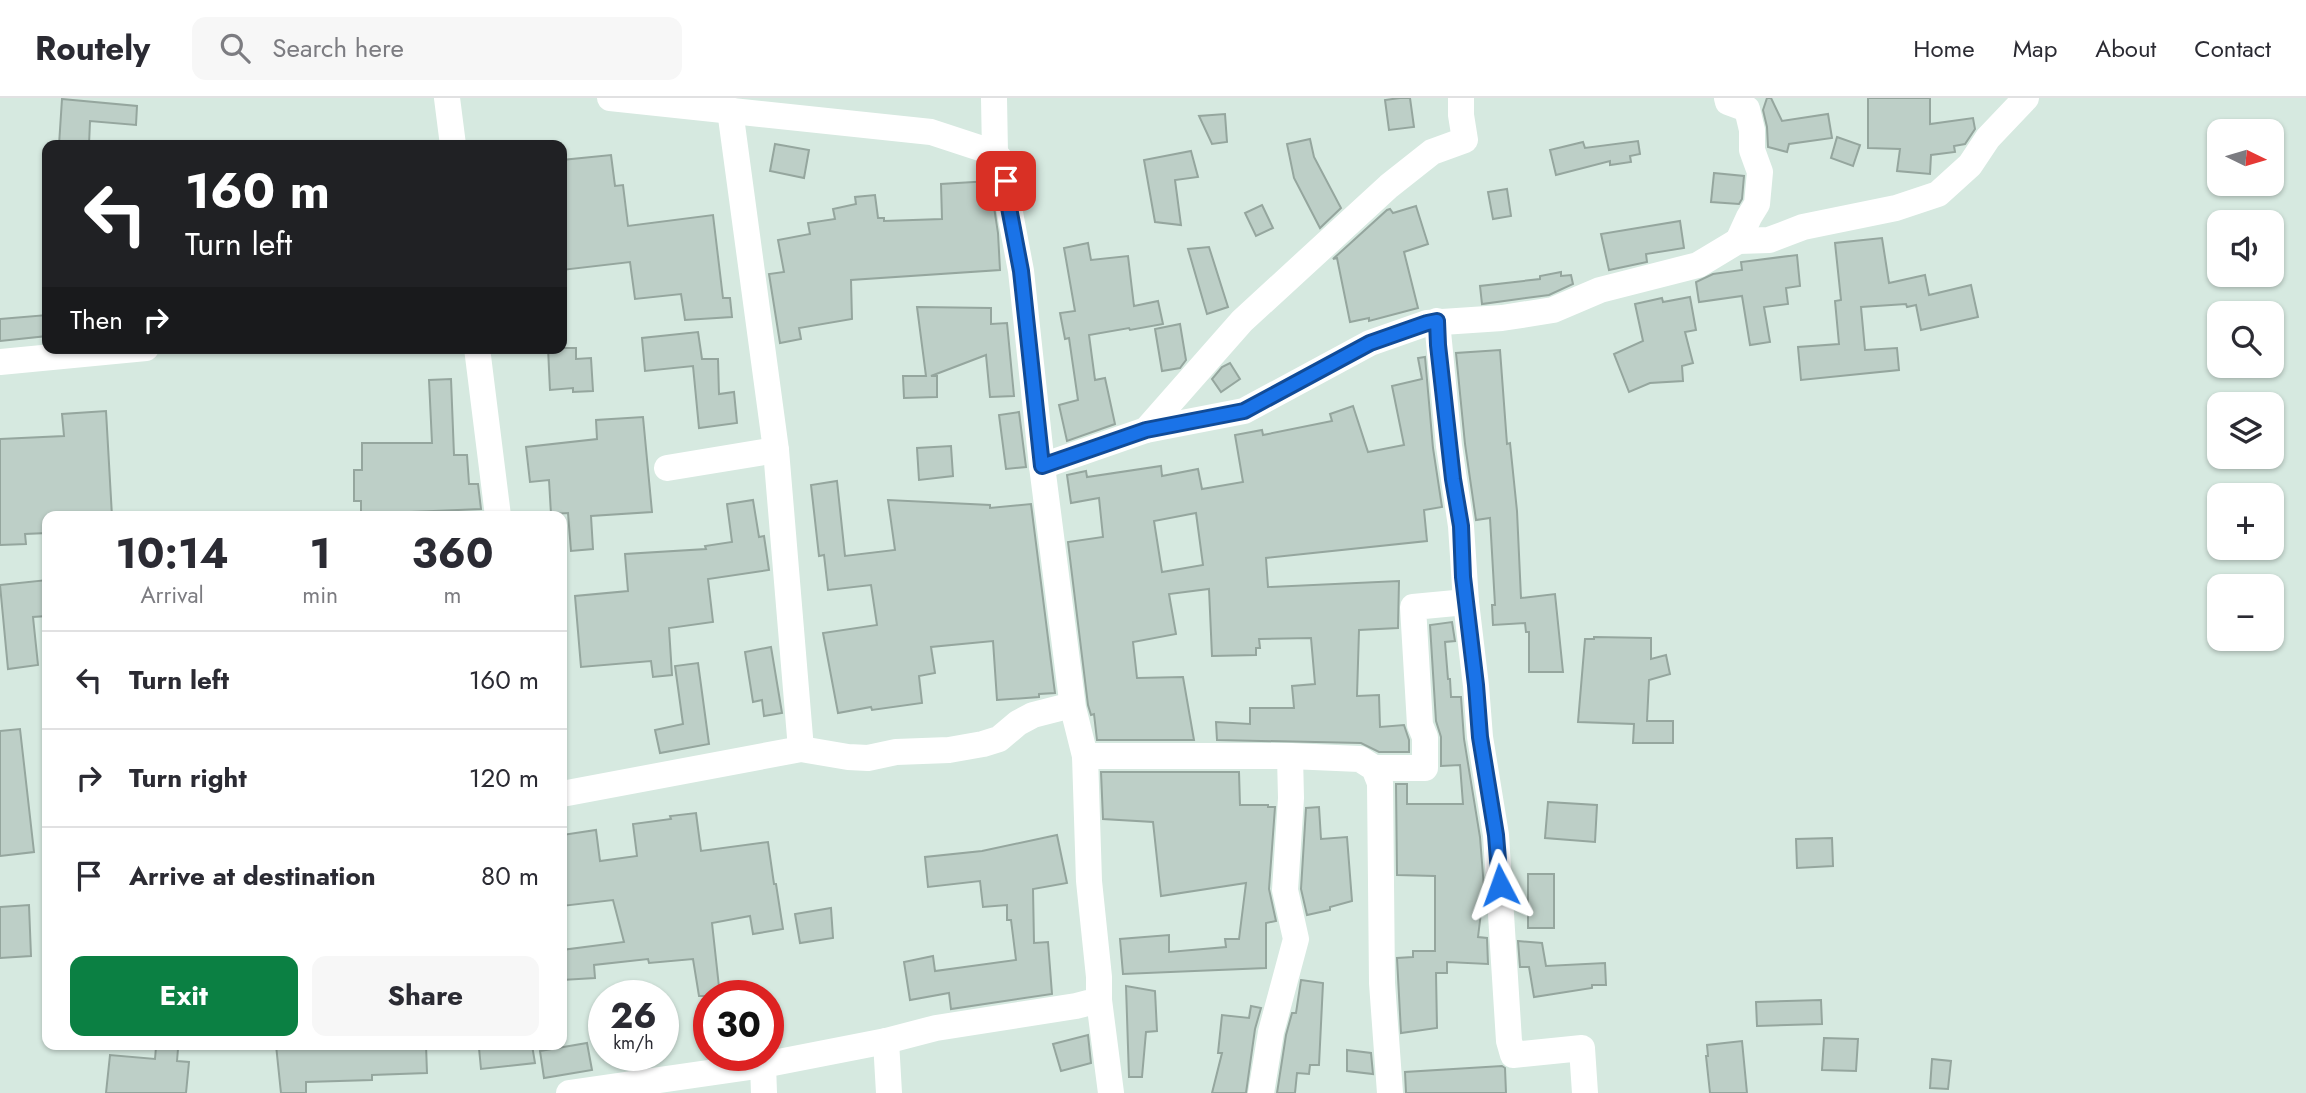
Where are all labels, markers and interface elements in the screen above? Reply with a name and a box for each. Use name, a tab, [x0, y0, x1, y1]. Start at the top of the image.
search box	[192, 17, 682, 80]
text: Routely	[35, 25, 150, 72]
icon: search	[216, 29, 254, 67]
text: Search here	[272, 29, 404, 67]
text: Home	[1913, 31, 1975, 66]
text: Map	[2013, 31, 2057, 66]
text: About	[2095, 31, 2156, 66]
text: Contact	[2194, 31, 2271, 66]
north arrow	[2207, 119, 2284, 196]
map controls	[2207, 119, 2284, 651]
pin	[976, 151, 1036, 211]
text: 160 m	[185, 156, 330, 226]
icon: arrive	[987, 162, 1025, 200]
icon: left	[70, 168, 161, 259]
button: sound	[2207, 210, 2284, 287]
text: Turn left	[185, 221, 292, 267]
text: Then	[70, 301, 123, 339]
icon: right	[137, 301, 175, 339]
button: search	[2207, 301, 2284, 378]
button: layers	[2207, 392, 2284, 469]
button: +	[2207, 483, 2284, 560]
text: 10:14	[115, 523, 229, 584]
text: 1	[309, 523, 331, 584]
text: 360	[412, 523, 494, 584]
button: −	[2207, 574, 2284, 651]
text: Arrival	[140, 578, 204, 612]
text: min	[302, 578, 338, 612]
text: m	[444, 578, 462, 612]
icon: left	[70, 661, 108, 699]
text: Turn left	[129, 661, 229, 699]
text: 160 m	[469, 661, 539, 699]
icon: right	[70, 759, 108, 797]
text: Turn right	[129, 759, 247, 797]
text: 120 m	[469, 759, 539, 797]
position arrow	[1463, 848, 1537, 922]
icon: arrive	[70, 857, 108, 895]
text: Arrive at destination	[129, 857, 376, 895]
text: 80 m	[481, 857, 539, 895]
button: Exit	[70, 956, 298, 1036]
button: Share	[312, 956, 539, 1036]
speed limit sign: 30	[693, 980, 784, 1071]
text: 26	[610, 991, 657, 1041]
text: km/h	[613, 1030, 654, 1056]

